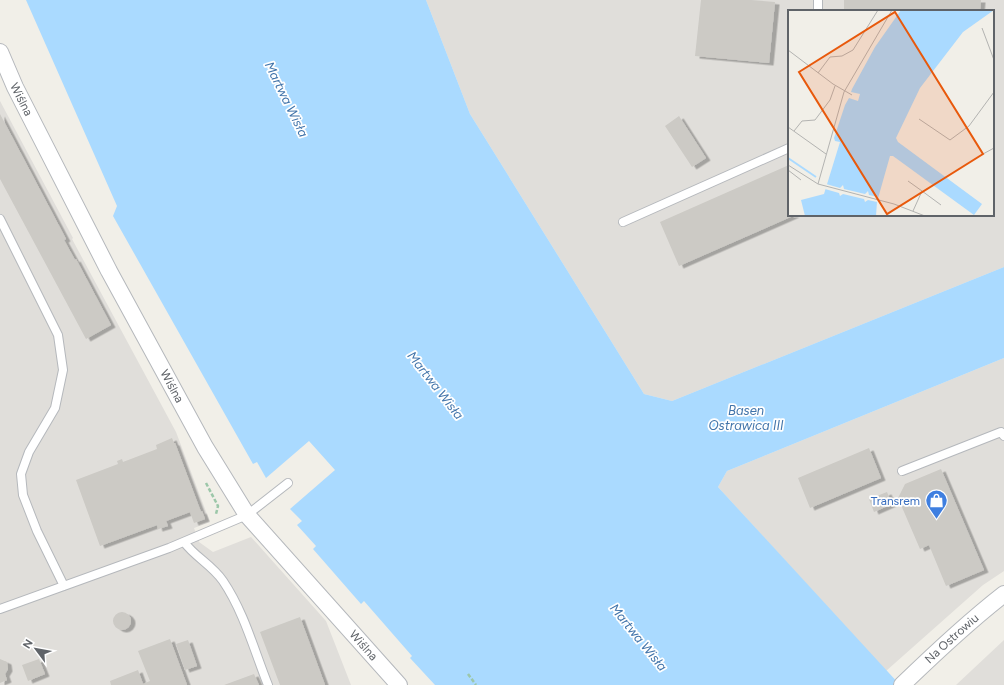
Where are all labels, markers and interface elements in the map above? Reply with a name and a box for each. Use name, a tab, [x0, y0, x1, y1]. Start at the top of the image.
inset map	[788, 10, 994, 216]
water label: Martwa Wisła	[262, 59, 311, 140]
street label: Wiślna	[7, 80, 36, 118]
water label: Martwa Wisła	[404, 348, 467, 422]
street label: Wiślna	[157, 367, 187, 405]
water label: Basen Ostrawica III	[708, 403, 784, 433]
shop icon: Transrem	[923, 488, 949, 521]
place label: Transrem	[871, 494, 920, 508]
water label: Martwa Wisła	[607, 601, 670, 674]
street label: Na Ostrowiu	[922, 611, 981, 666]
street label: Wiślna	[347, 628, 381, 663]
north arrow	[16, 629, 56, 669]
text: N	[20, 637, 36, 651]

